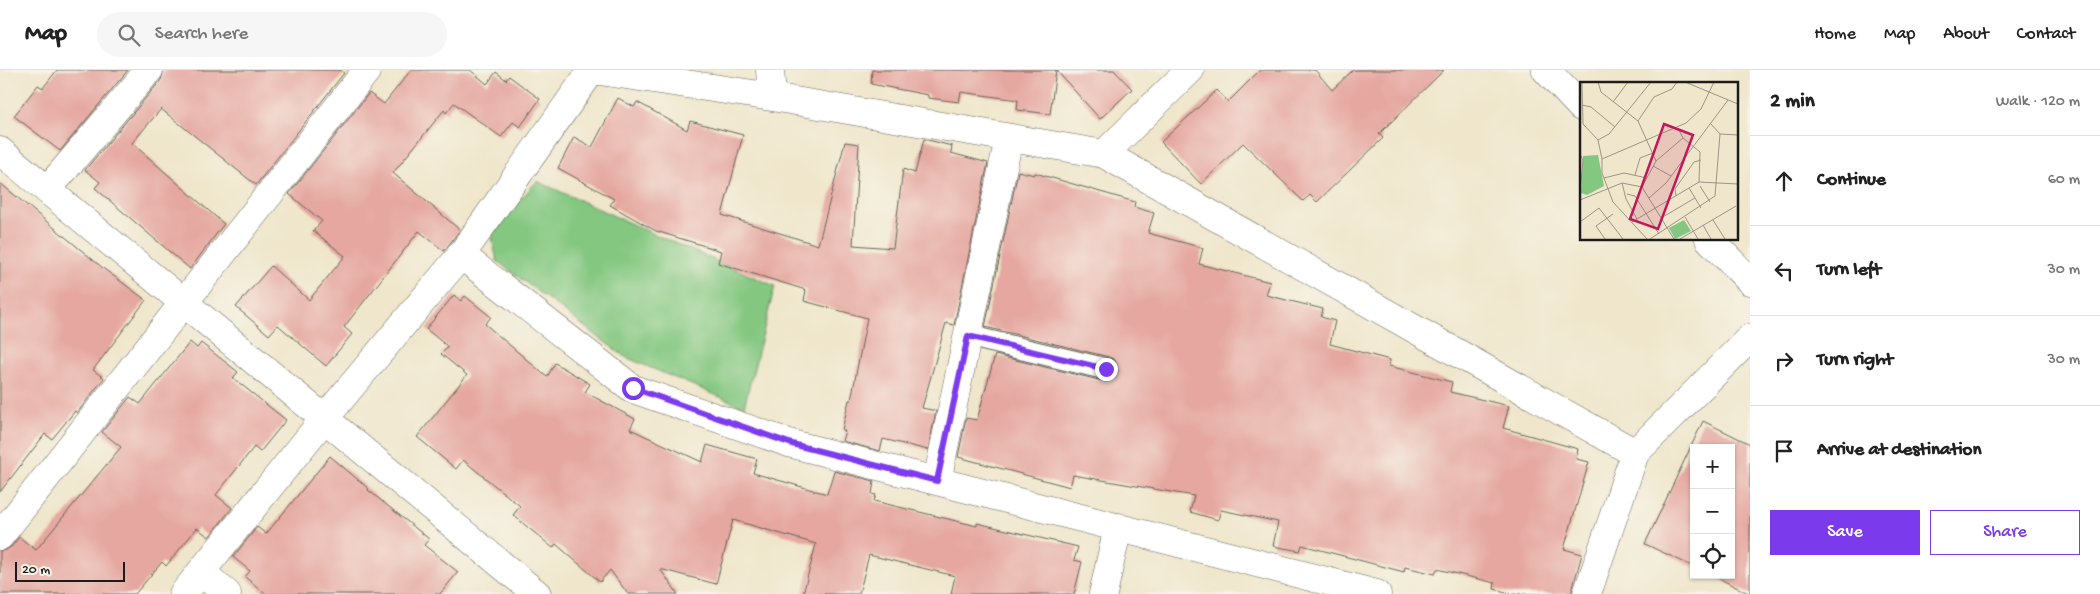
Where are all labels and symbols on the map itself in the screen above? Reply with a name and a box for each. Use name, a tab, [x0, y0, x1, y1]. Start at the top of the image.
inset map	[1580, 82, 1738, 240]
route end	[1095, 358, 1118, 381]
route start	[622, 377, 645, 400]
scale bar	[15, 559, 125, 582]

